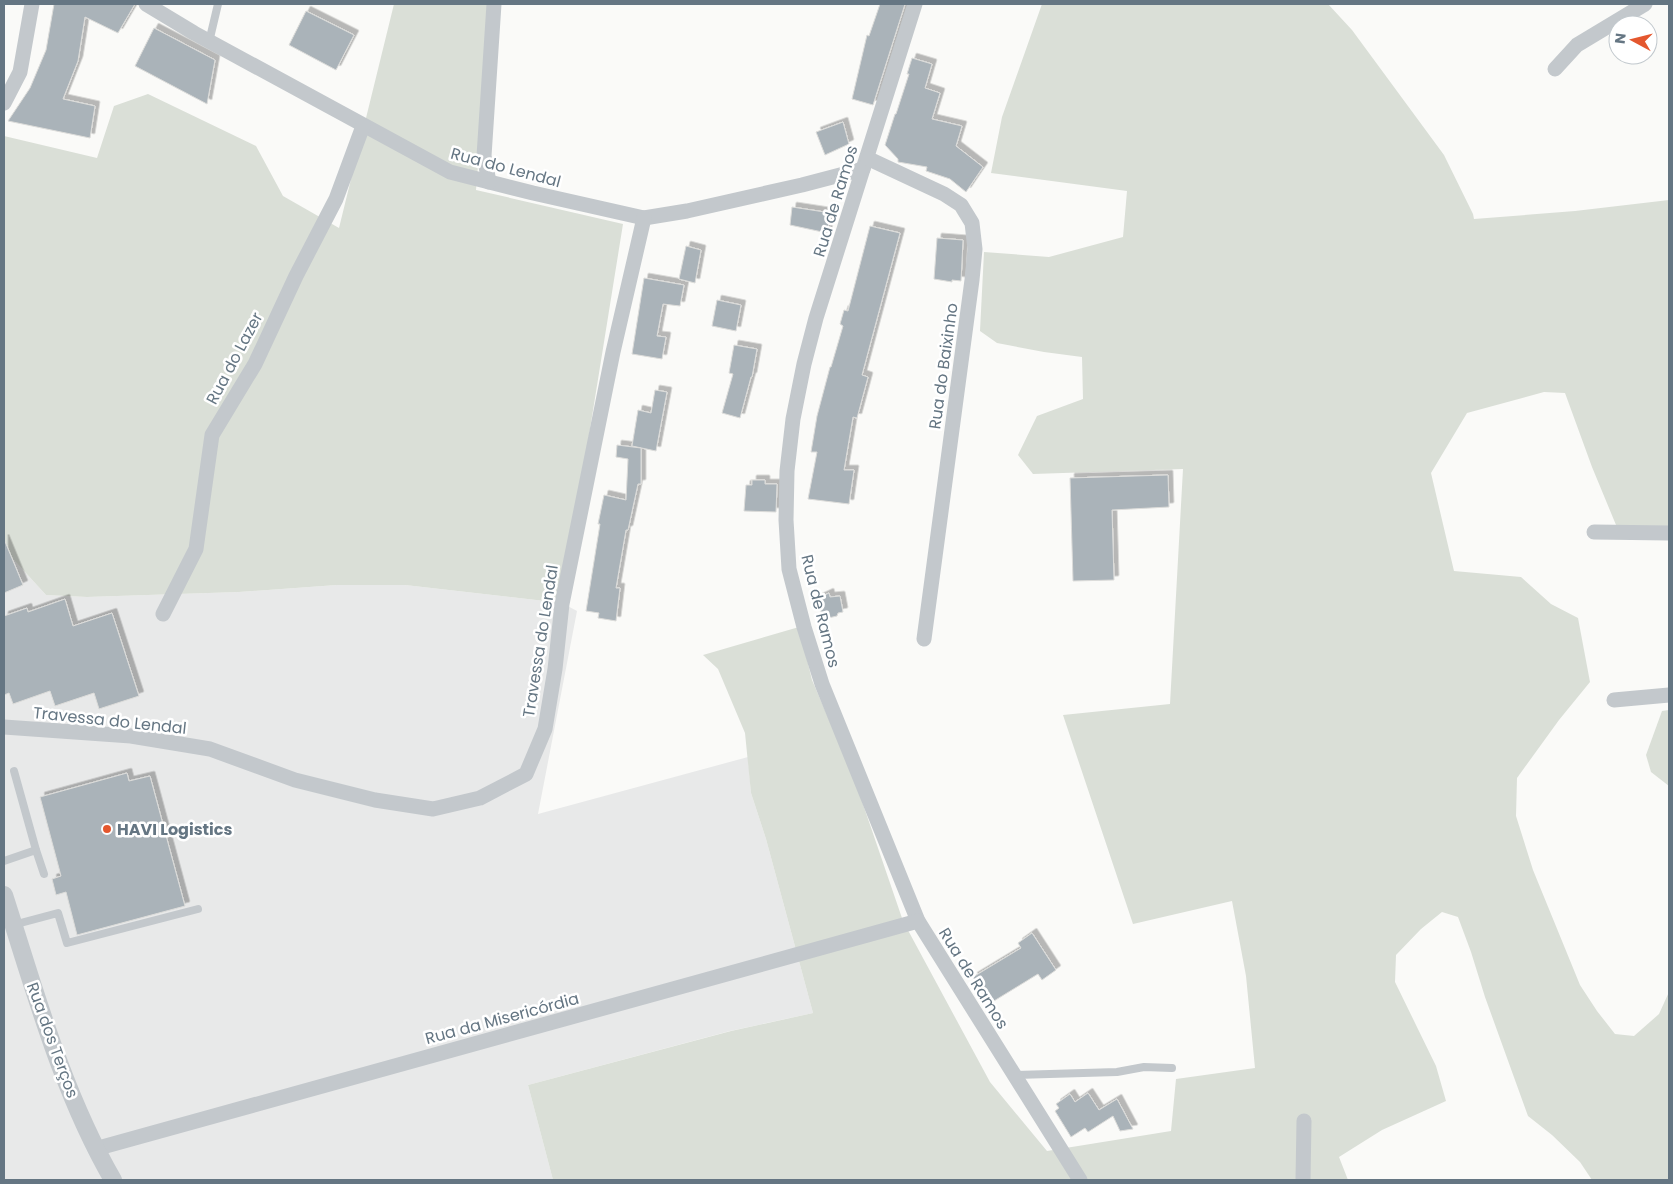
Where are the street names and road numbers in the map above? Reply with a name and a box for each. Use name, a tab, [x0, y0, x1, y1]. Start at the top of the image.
street label: Rua do Lendal	[448, 142, 563, 193]
street label: Rua de Ramos	[808, 142, 863, 260]
street label: Rua do Baixinho	[923, 301, 964, 431]
street label: Rua do Lazer	[201, 308, 268, 408]
street label: Rua de Ramos	[795, 552, 846, 670]
street label: Travessa do Lendal	[517, 563, 564, 719]
street label: Travessa do Lendal	[32, 701, 188, 740]
street label: Rua de Ramos	[933, 923, 1014, 1033]
street label: Rua dos Terços	[21, 979, 84, 1101]
street label: Rua da Misericórdia	[423, 987, 582, 1050]

